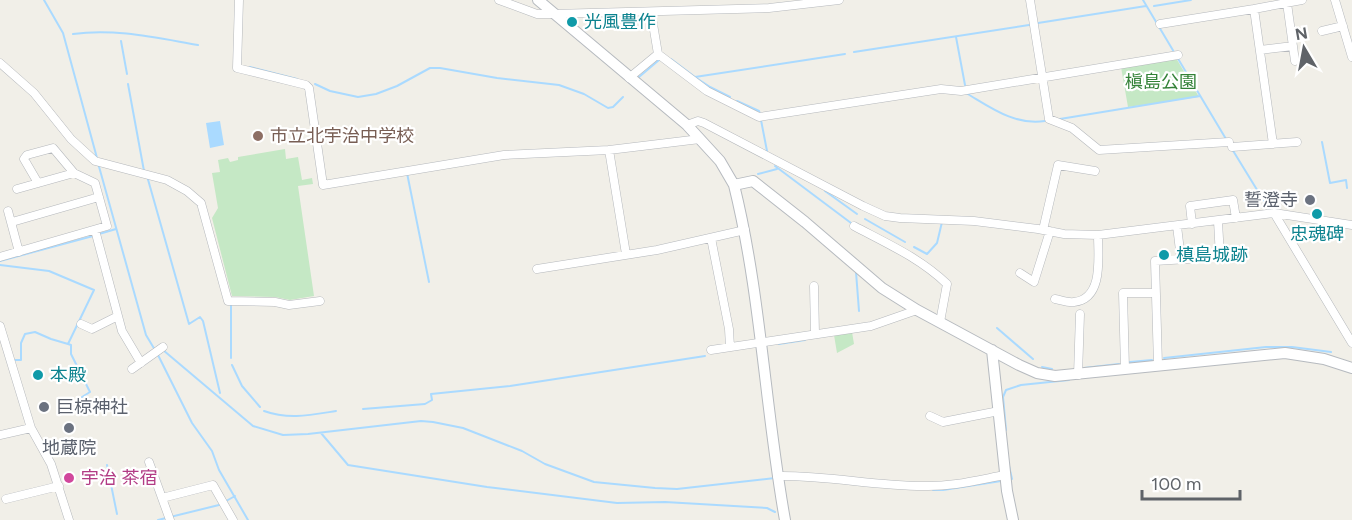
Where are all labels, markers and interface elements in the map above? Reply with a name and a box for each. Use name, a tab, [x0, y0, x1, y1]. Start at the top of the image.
place label: 光風豊作	[584, 11, 656, 33]
marker: 光風豊作	[565, 15, 579, 29]
north arrow	[1274, 18, 1334, 78]
text: N	[1294, 23, 1309, 44]
park label: 槇島公園	[1125, 71, 1197, 93]
place label: 市立北宇治中学校	[270, 125, 414, 147]
marker: 市立北宇治中学校	[251, 129, 265, 143]
place label: 誓澄寺	[1244, 189, 1298, 211]
marker: 誓澄寺	[1303, 193, 1317, 207]
marker: 忠魂碑	[1310, 207, 1324, 221]
place label: 忠魂碑	[1290, 223, 1344, 245]
place label: 槙島城跡	[1176, 244, 1248, 266]
marker: 槙島城跡	[1157, 248, 1171, 262]
place label: 本殿	[50, 364, 86, 386]
marker: 本殿	[31, 368, 45, 382]
place label: 巨椋神社	[56, 396, 128, 418]
marker: 巨椋神社	[37, 400, 51, 414]
marker: 地蔵院	[62, 421, 76, 435]
place label: 地蔵院	[42, 437, 96, 459]
scale bar	[1142, 463, 1240, 501]
place label: 宇治 茶宿	[81, 467, 157, 489]
marker: 宇治 茶宿	[62, 471, 76, 485]
text: 100 m	[1151, 473, 1201, 495]

